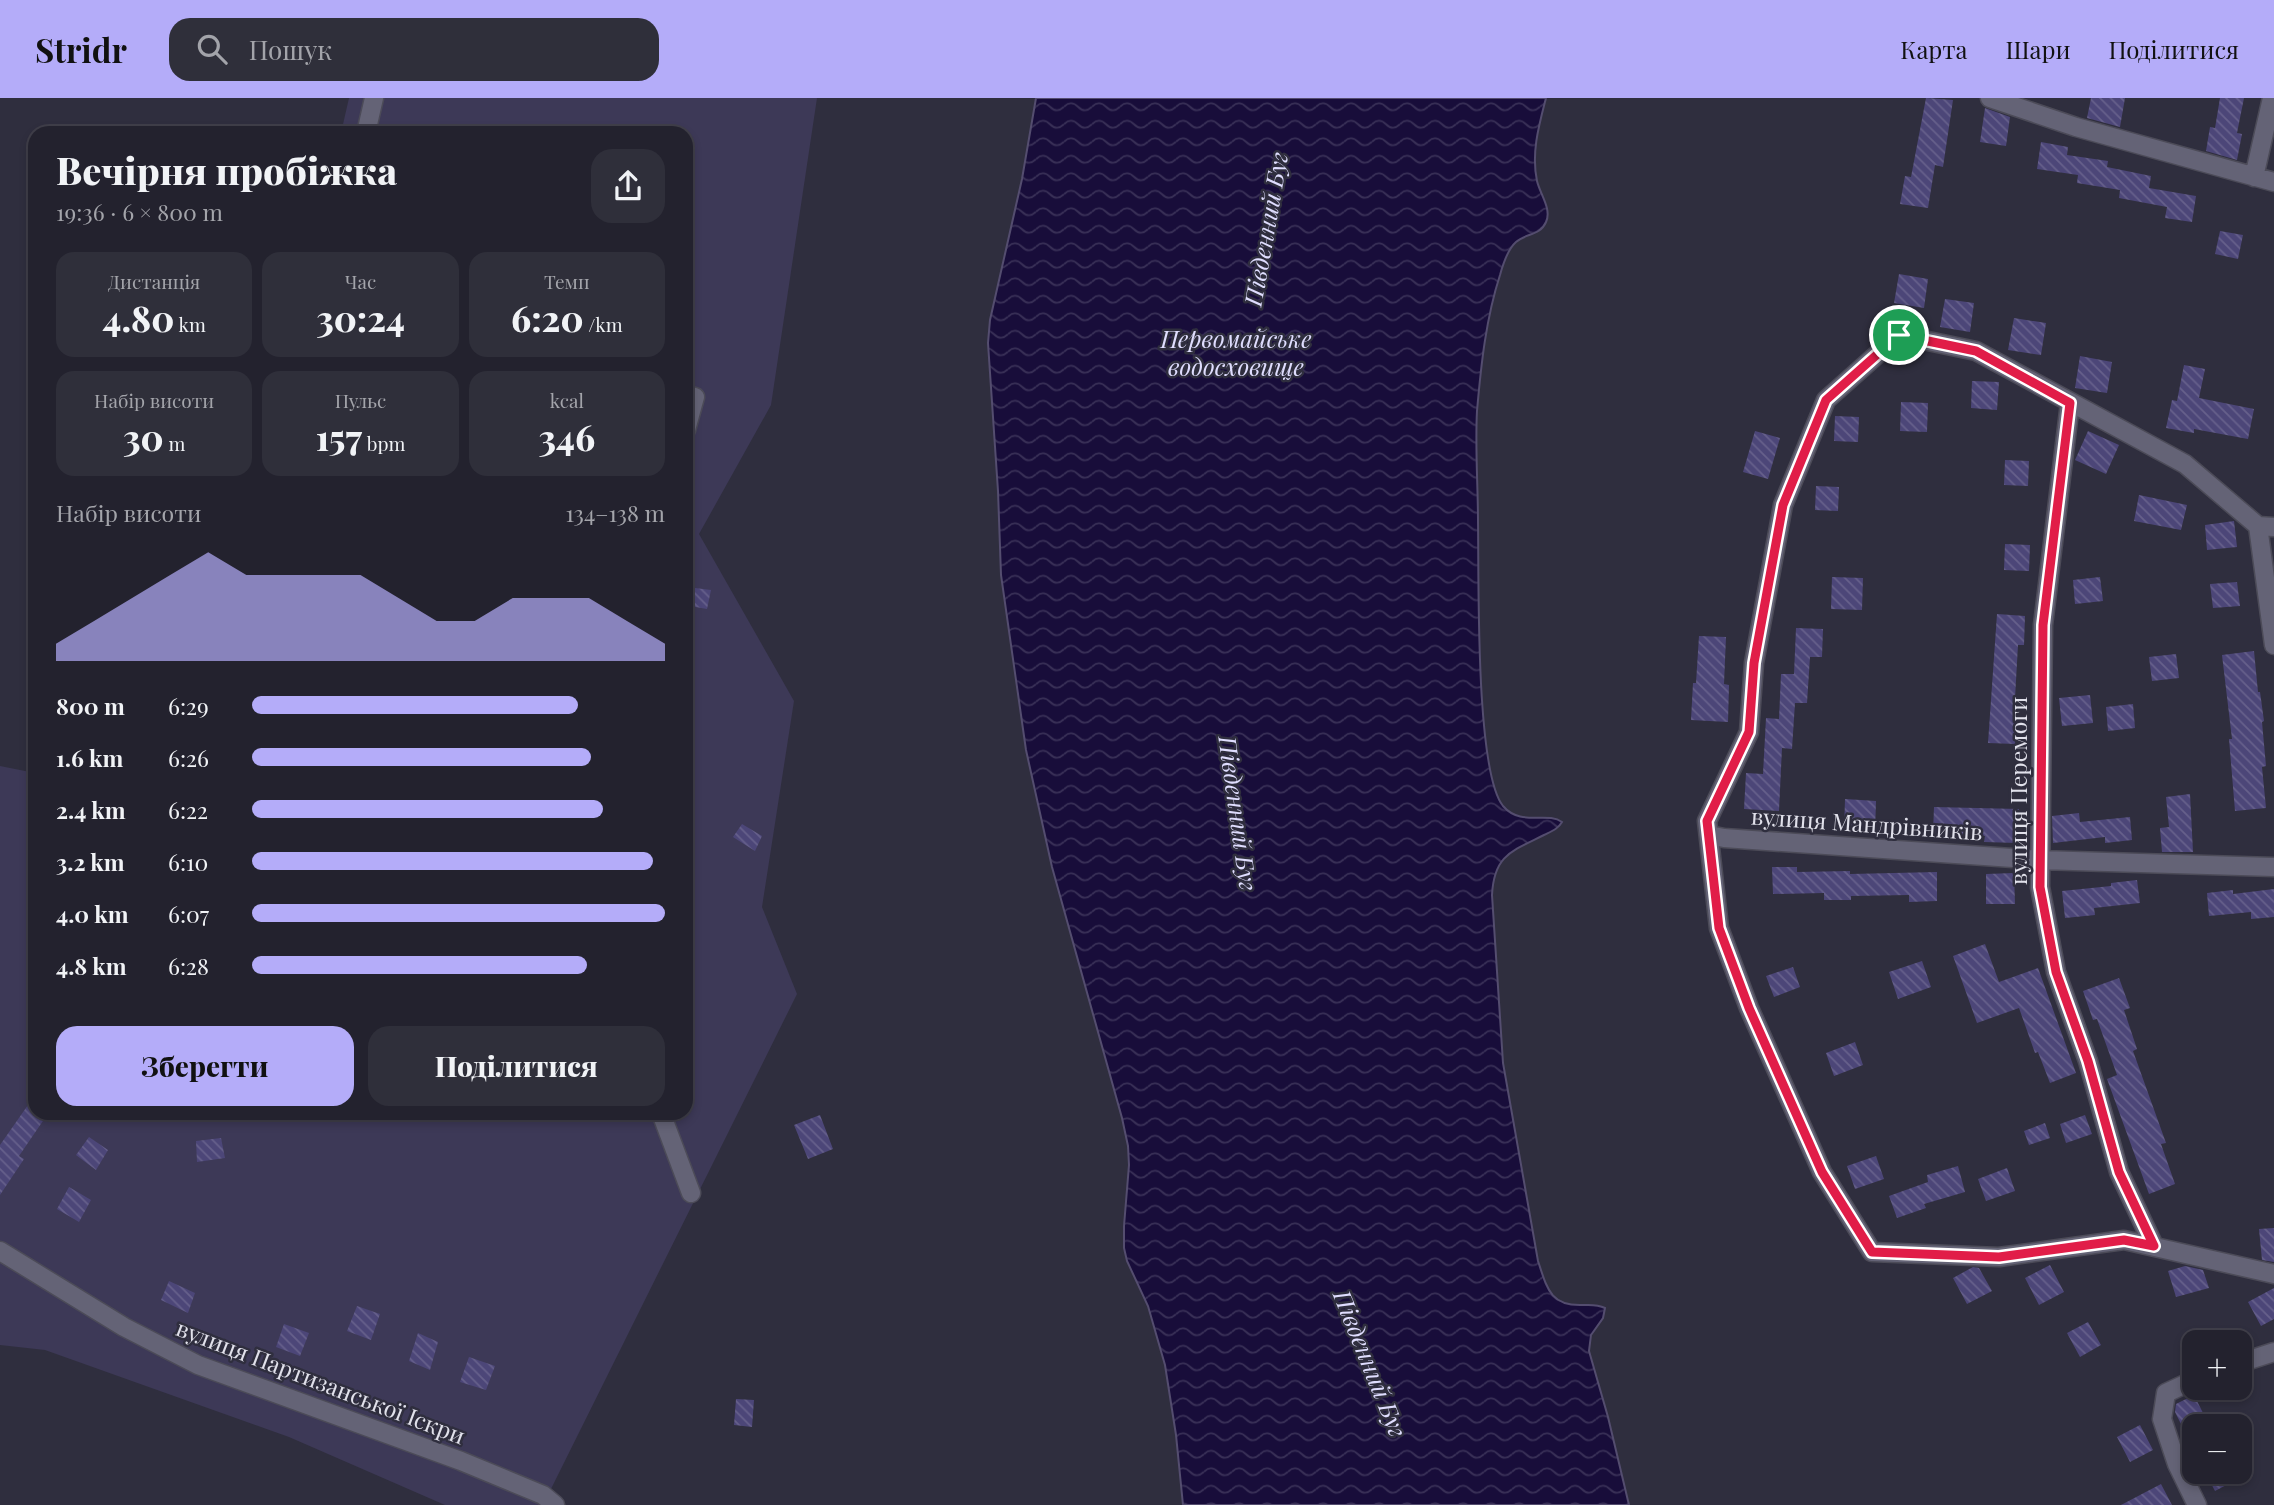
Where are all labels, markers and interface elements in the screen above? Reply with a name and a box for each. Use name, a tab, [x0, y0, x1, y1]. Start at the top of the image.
search box	[169, 18, 659, 81]
text: Stridr	[35, 27, 127, 71]
icon: search	[193, 30, 231, 68]
text: Пошук	[249, 32, 332, 67]
text: Карта	[1900, 33, 1968, 65]
text: Шари	[2006, 33, 2071, 65]
text: Поділитися	[2109, 33, 2239, 65]
text: Вечірня пробіжка	[56, 144, 397, 195]
button: share	[591, 149, 665, 223]
water label: Південний Буг	[1236, 149, 1294, 309]
text: 19:36 · 6 × 800 m	[56, 196, 223, 227]
text: Дистанція	[108, 268, 200, 294]
text: Час	[345, 268, 376, 294]
text: Темп	[544, 268, 590, 294]
text: 4.80	[103, 294, 174, 341]
text: 30:24	[316, 294, 405, 341]
text: 6:20	[511, 294, 584, 341]
pin	[1869, 305, 1929, 365]
text: km	[174, 311, 206, 337]
text: /km	[584, 311, 623, 337]
icon: arrive	[1880, 316, 1918, 354]
water label: Первомайське водосховище	[1160, 322, 1311, 382]
text: Набір висоти	[94, 387, 214, 413]
text: Пульс	[335, 387, 386, 413]
text: kcal	[550, 387, 584, 413]
text: 30	[123, 413, 164, 460]
text: 157	[316, 413, 362, 460]
text: 346	[539, 413, 595, 460]
text: m	[164, 430, 185, 456]
text: bpm	[362, 430, 405, 456]
text: Набір висоти	[56, 497, 201, 528]
text: 134–138 m	[565, 497, 665, 528]
text: 800 m	[56, 690, 125, 721]
text: 6:29	[168, 690, 209, 721]
street label: вулиця Перемоги	[2002, 697, 2033, 885]
water label: Південний Буг	[1212, 733, 1266, 892]
text: 1.6 km	[56, 742, 123, 773]
text: 6:26	[168, 742, 209, 773]
text: 2.4 km	[56, 794, 126, 825]
text: 6:22	[168, 794, 208, 825]
street label: вулиця Мандрівників	[1750, 799, 1984, 847]
text: 3.2 km	[56, 846, 125, 877]
text: 6:10	[168, 846, 208, 877]
text: 4.0 km	[56, 898, 129, 929]
text: 6:07	[168, 898, 209, 929]
text: 4.8 km	[56, 950, 127, 981]
text: 6:28	[168, 950, 209, 981]
button: Зберегти	[56, 1026, 354, 1106]
button: Поділитися	[368, 1026, 665, 1106]
water label: Південний Буг	[1327, 1284, 1415, 1441]
street label: вулиця Партизанської Іскри	[172, 1312, 470, 1450]
map controls	[2182, 1330, 2252, 1484]
button: +	[2182, 1330, 2252, 1400]
button: −	[2182, 1414, 2252, 1484]

